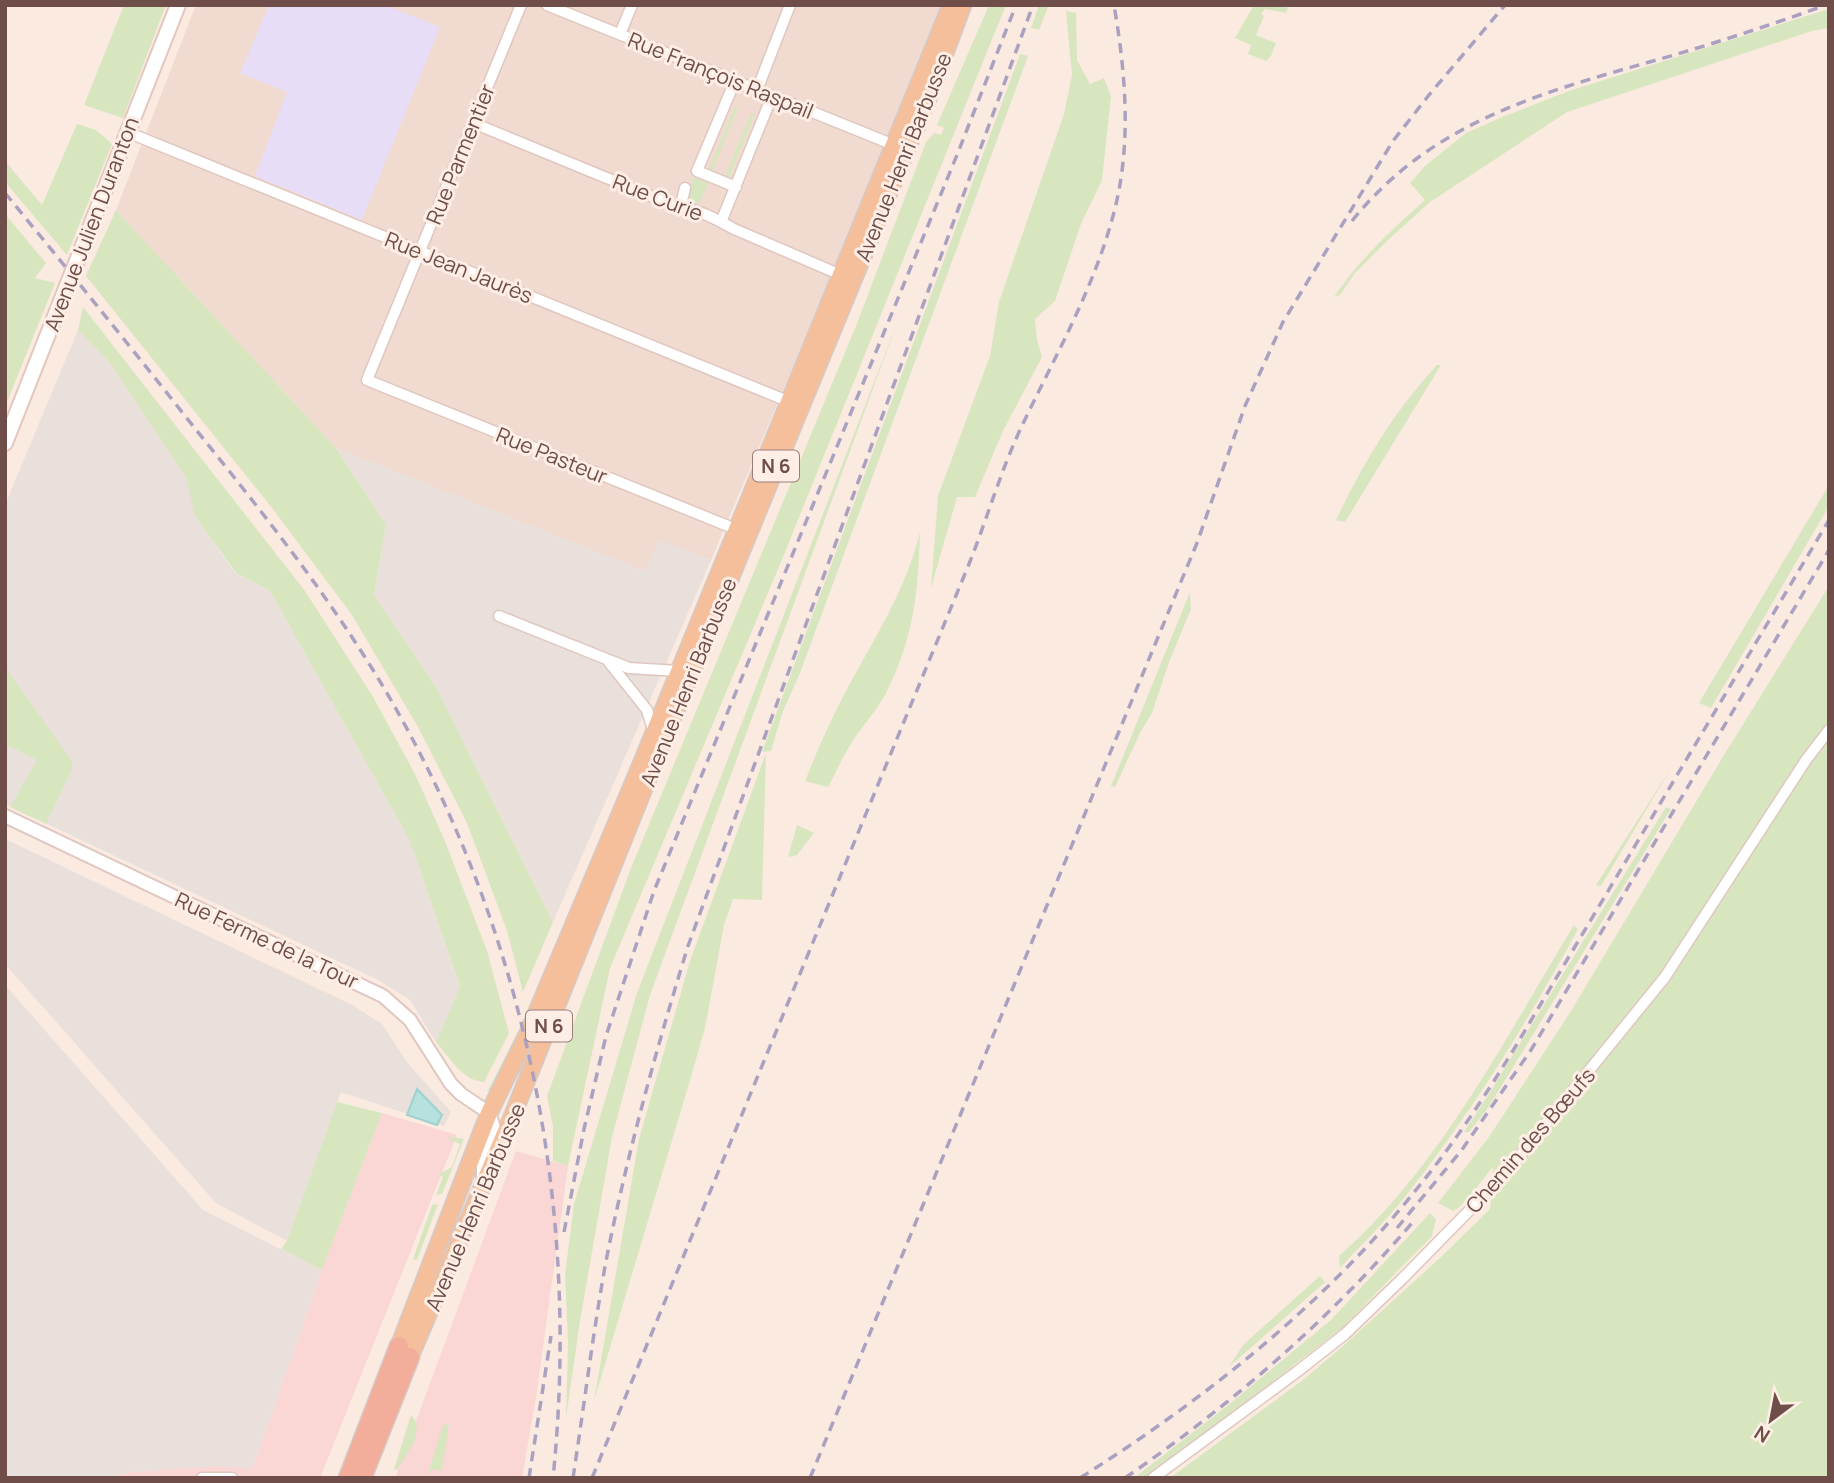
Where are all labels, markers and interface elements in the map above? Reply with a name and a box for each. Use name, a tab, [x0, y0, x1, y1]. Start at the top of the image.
street label: Rue François Raspail	[624, 25, 818, 125]
street label: Avenue Henri Barbusse	[848, 48, 958, 266]
street label: Rue Parmentier	[419, 79, 501, 228]
street label: Avenue Julien Duranton	[37, 113, 145, 335]
street label: Rue Curie	[609, 167, 707, 227]
street label: Rue Jean Jaurès	[381, 225, 537, 309]
street label: Rue Pasteur	[492, 420, 612, 490]
road number: N 6	[753, 450, 799, 481]
street label: Avenue Henri Barbusse	[633, 573, 743, 791]
street label: Rue Ferme de la Tour	[171, 885, 364, 995]
road number: N 6	[526, 1010, 572, 1042]
street label: Chemin des Bœufs	[1459, 1061, 1601, 1219]
street label: Avenue Henri Barbusse	[419, 1099, 531, 1315]
north arrow	[1736, 1385, 1806, 1455]
text: N	[1749, 1420, 1775, 1449]

